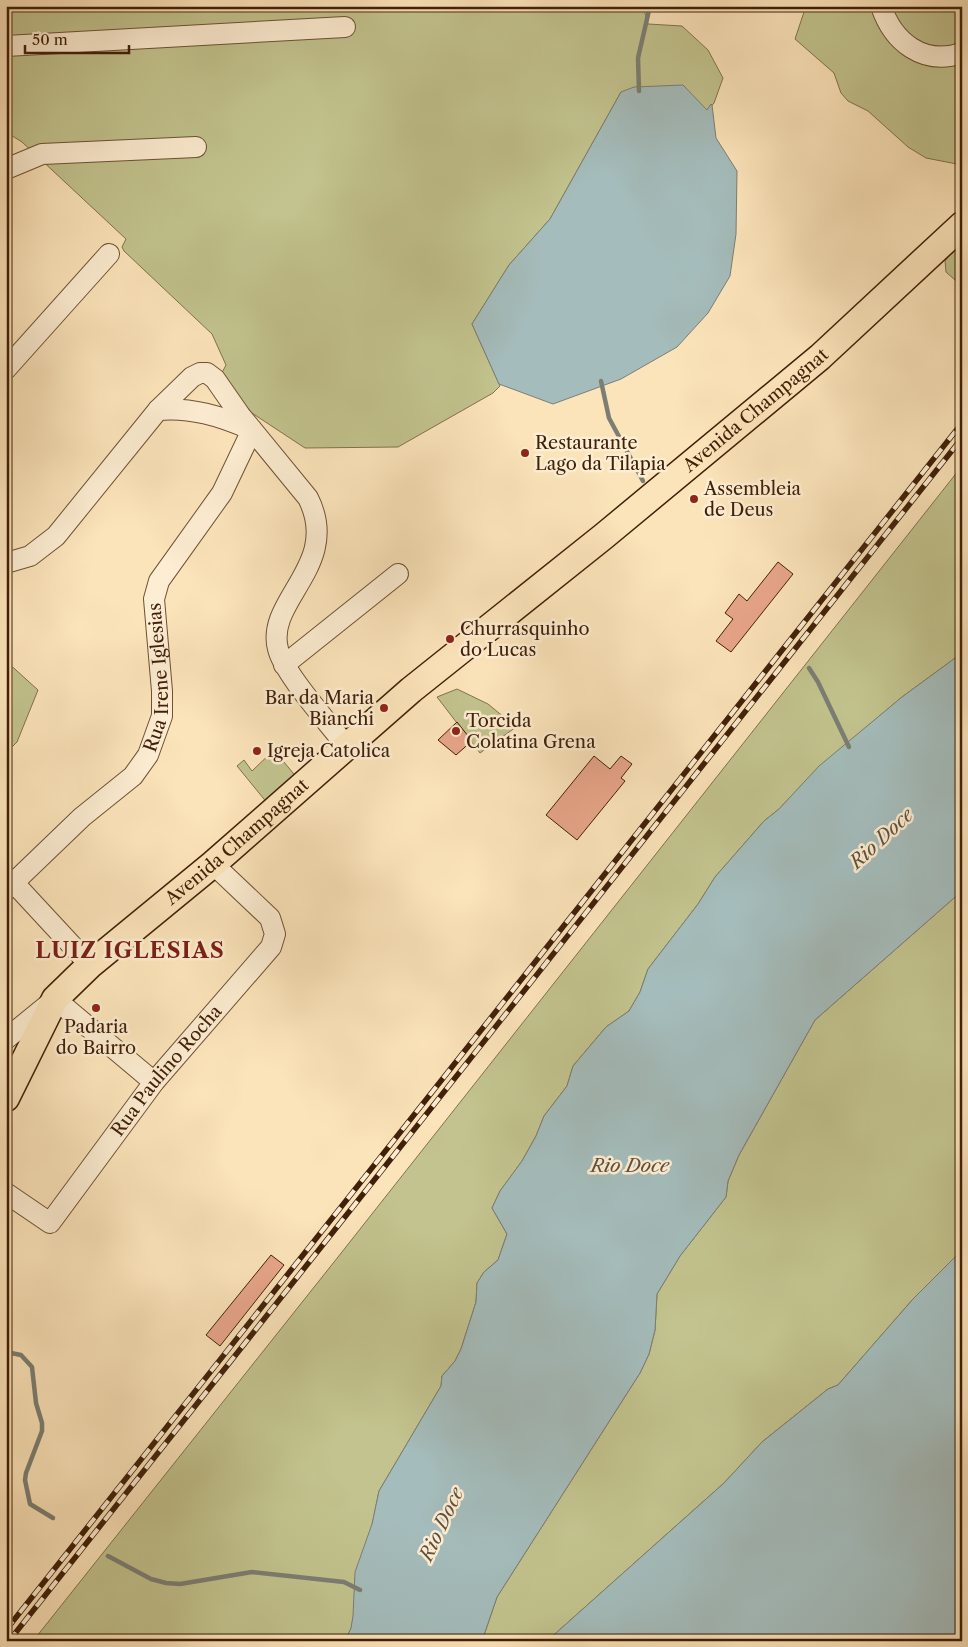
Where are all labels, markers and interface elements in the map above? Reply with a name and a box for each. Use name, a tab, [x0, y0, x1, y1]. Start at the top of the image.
scale bar	[25, 22, 129, 54]
text: 50 m	[32, 30, 68, 49]
street label: Avenida Champagnat	[678, 343, 834, 477]
place label: Restaurante Lago da Tilapia	[535, 432, 666, 475]
marker: Restaurante Lago da Tilapia	[519, 447, 531, 459]
place label: Assembleia de Deus	[703, 478, 802, 521]
marker: Assembleia de Deus	[688, 493, 700, 505]
street label: Rua Irene Iglesias	[139, 602, 173, 755]
place label: Churrasquinho do Lucas	[460, 618, 590, 661]
marker: Churrasquinho do Lucas	[444, 633, 456, 645]
place label: Bar da Maria Bianchi	[265, 687, 375, 730]
marker: Bar da Maria Bianchi	[378, 702, 390, 714]
place label: Torcida Colatina Grena	[466, 710, 596, 753]
marker: Torcida Colatina Grena	[450, 725, 462, 737]
place label: Igreja Catolica	[267, 740, 391, 762]
marker: Igreja Catolica	[251, 745, 263, 757]
street label: Avenida Champagnat	[160, 774, 314, 910]
water label: Rio Doce	[843, 803, 918, 875]
district label: LUIZ IGLESIAS	[35, 937, 225, 964]
street label: Rua Paulino Rocha	[107, 1000, 227, 1141]
marker: Padaria do Bairro	[90, 1002, 102, 1014]
place label: Padaria do Bairro	[56, 1016, 136, 1059]
water label: Rio Doce	[589, 1154, 670, 1177]
water label: Rio Doce	[414, 1483, 469, 1566]

